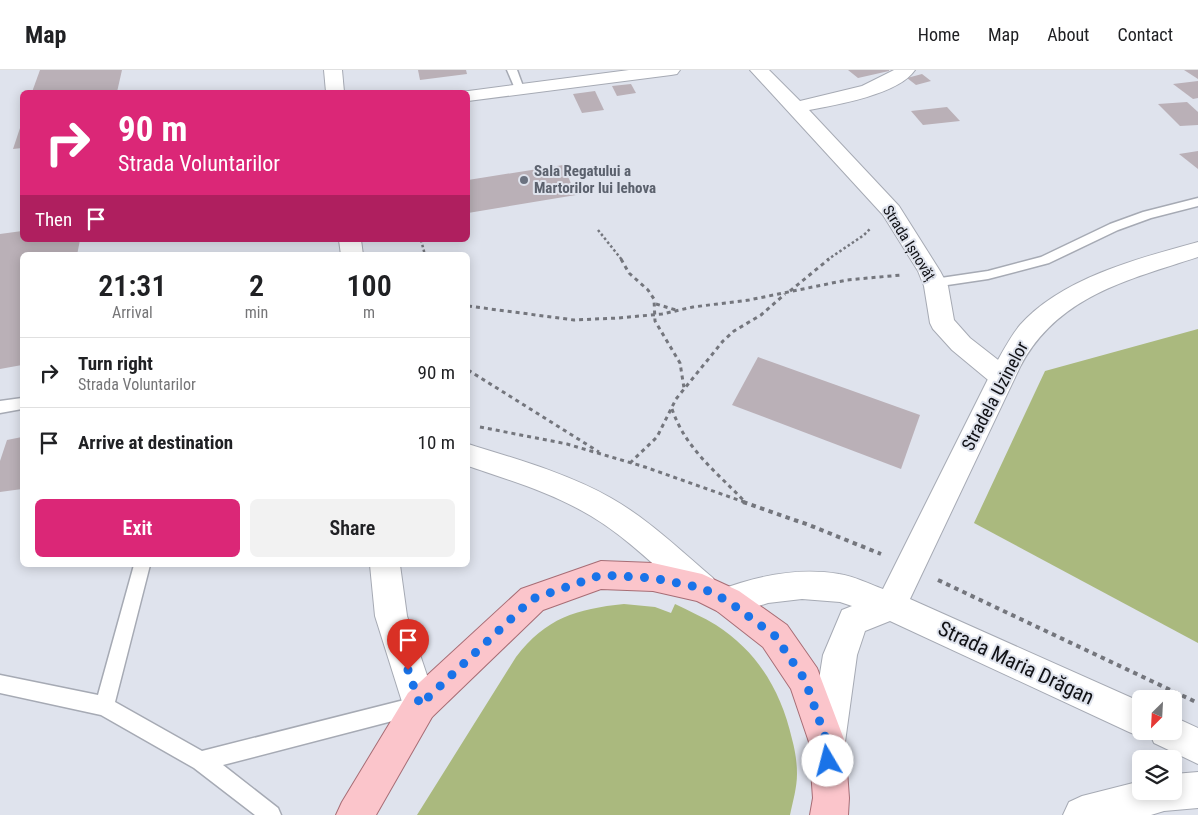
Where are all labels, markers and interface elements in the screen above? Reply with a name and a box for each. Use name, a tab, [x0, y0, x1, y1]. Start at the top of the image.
text: Map	[25, 21, 66, 49]
text: Home	[918, 24, 960, 45]
text: Map	[988, 24, 1019, 45]
text: About	[1047, 24, 1089, 45]
text: Contact	[1117, 24, 1173, 45]
text: 90 m	[118, 109, 187, 150]
icon: right	[35, 110, 100, 175]
text: Strada Voluntarilor	[118, 151, 280, 176]
place label: Sala Regatului a Martorilor lui Iehova	[534, 162, 656, 197]
marker: Sala Regatului a Martorilor lui Iehova	[518, 174, 530, 186]
street label: Strada Ișnovăț	[879, 202, 939, 284]
icon: arrive	[82, 205, 110, 233]
text: Then	[35, 208, 72, 231]
text: 21:31	[98, 268, 167, 303]
text: 2	[249, 268, 264, 303]
text: 100	[346, 268, 392, 303]
text: Arrival	[112, 303, 153, 322]
text: min	[245, 303, 268, 322]
text: m	[363, 303, 375, 322]
street label: Stradela Uzinelor	[957, 337, 1032, 454]
text: Turn right	[78, 352, 153, 375]
icon: right	[35, 359, 63, 387]
text: 90 m	[418, 361, 455, 384]
text: Strada Voluntarilor	[78, 375, 196, 394]
icon: arrive	[35, 429, 63, 457]
text: Arrive at destination	[78, 431, 233, 454]
text: 10 m	[418, 431, 455, 454]
button: Exit	[35, 499, 240, 557]
button: Share	[250, 499, 455, 557]
street label: Strada Maria Drăgan	[934, 616, 1098, 710]
pin	[387, 619, 429, 670]
icon: arrive	[394, 626, 422, 654]
north arrow	[1132, 690, 1182, 740]
map controls	[1132, 690, 1182, 800]
position arrow	[801, 734, 853, 786]
button: layers	[1132, 750, 1182, 800]

